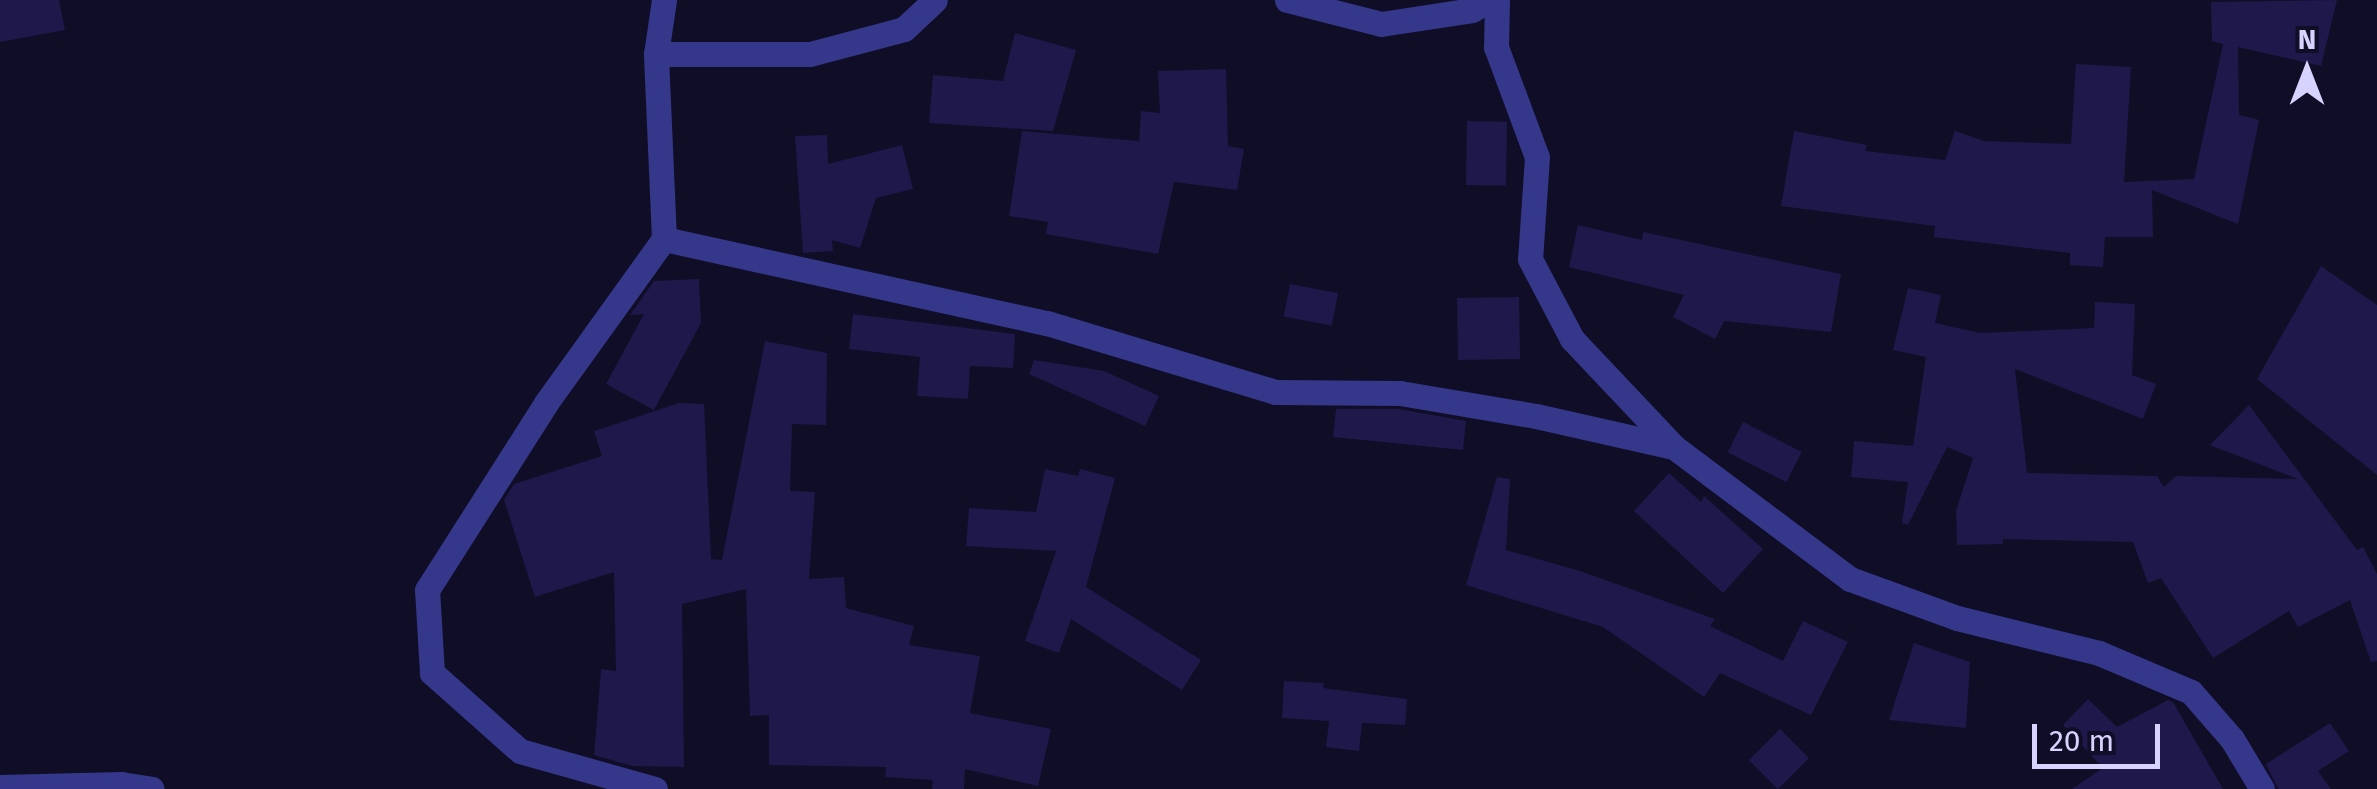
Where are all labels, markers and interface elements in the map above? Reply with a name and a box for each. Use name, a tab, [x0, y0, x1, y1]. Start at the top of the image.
north arrow	[2257, 20, 2357, 120]
text: N	[2298, 23, 2316, 56]
scale bar	[2037, 704, 2164, 766]
text: 20 m	[2049, 723, 2114, 759]

